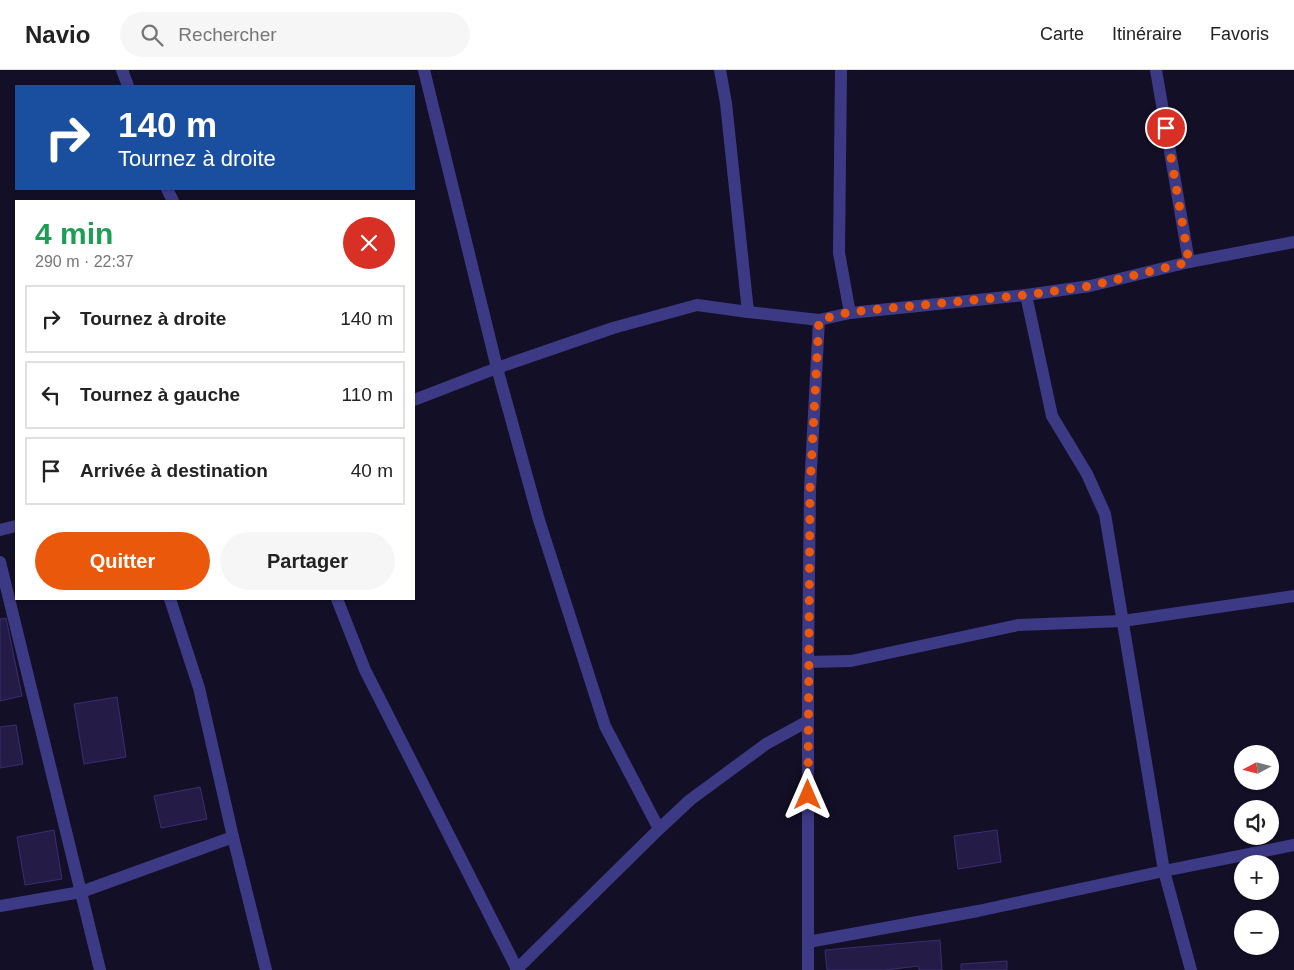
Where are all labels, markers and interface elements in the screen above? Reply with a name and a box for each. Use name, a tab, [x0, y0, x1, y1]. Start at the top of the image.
search box	[120, 12, 470, 57]
text: Navio	[25, 21, 90, 48]
icon: search	[138, 21, 166, 49]
text: Rechercher	[178, 24, 277, 45]
text: Carte	[1040, 24, 1084, 44]
text: Itinéraire	[1112, 24, 1182, 44]
text: Favoris	[1210, 24, 1269, 44]
icon: right	[35, 105, 100, 170]
text: 140 m	[118, 105, 217, 144]
pin	[1145, 107, 1187, 149]
icon: arrive	[1152, 114, 1180, 142]
text: Tournez à droite	[118, 146, 276, 171]
text: 4 min	[35, 217, 113, 250]
button: close	[343, 217, 395, 269]
text: 290 m · 22:37	[35, 253, 134, 270]
icon: right	[37, 305, 65, 333]
text: Tournez à droite	[80, 308, 226, 329]
text: 140 m	[340, 308, 393, 329]
icon: left	[37, 381, 65, 409]
text: Tournez à gauche	[80, 384, 240, 405]
text: 110 m	[342, 384, 393, 405]
icon: arrive	[37, 457, 65, 485]
text: Arrivée à destination	[80, 460, 268, 481]
text: 40 m	[351, 460, 393, 481]
button: Quitter	[35, 532, 210, 590]
button: Partager	[220, 532, 395, 590]
north arrow	[1234, 745, 1279, 790]
map controls	[1234, 745, 1279, 955]
position arrow	[781, 768, 833, 820]
button: sound	[1234, 800, 1279, 845]
button: +	[1234, 855, 1279, 900]
button: −	[1234, 910, 1279, 955]

